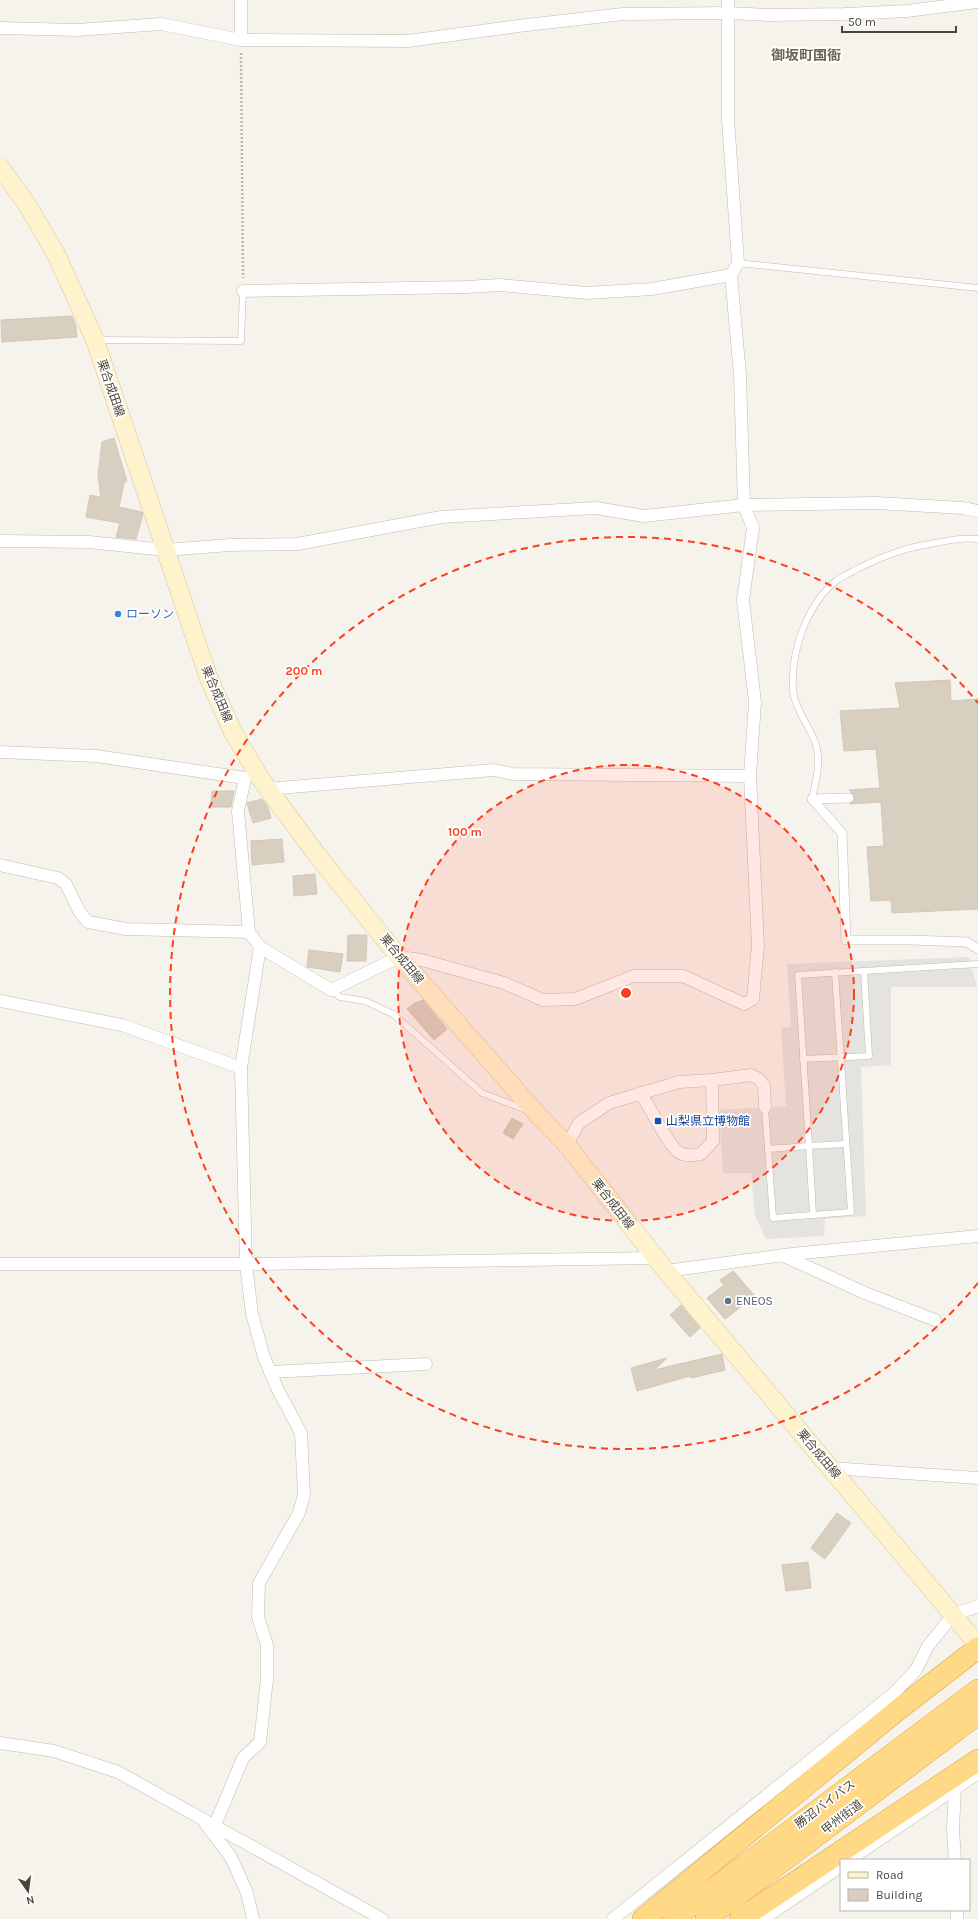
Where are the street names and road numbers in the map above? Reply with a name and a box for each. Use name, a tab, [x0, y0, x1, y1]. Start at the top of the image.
street label: 栗合成田線	[95, 357, 127, 419]
street label: 栗合成田線	[199, 664, 235, 724]
street label: 栗合成田線	[377, 932, 427, 986]
street label: 栗合成田線	[589, 1176, 637, 1232]
street label: 栗合成田線	[794, 1427, 844, 1481]
street label: 勝沼バイパス	[792, 1777, 858, 1831]
street label: 甲州街道	[819, 1797, 865, 1837]

